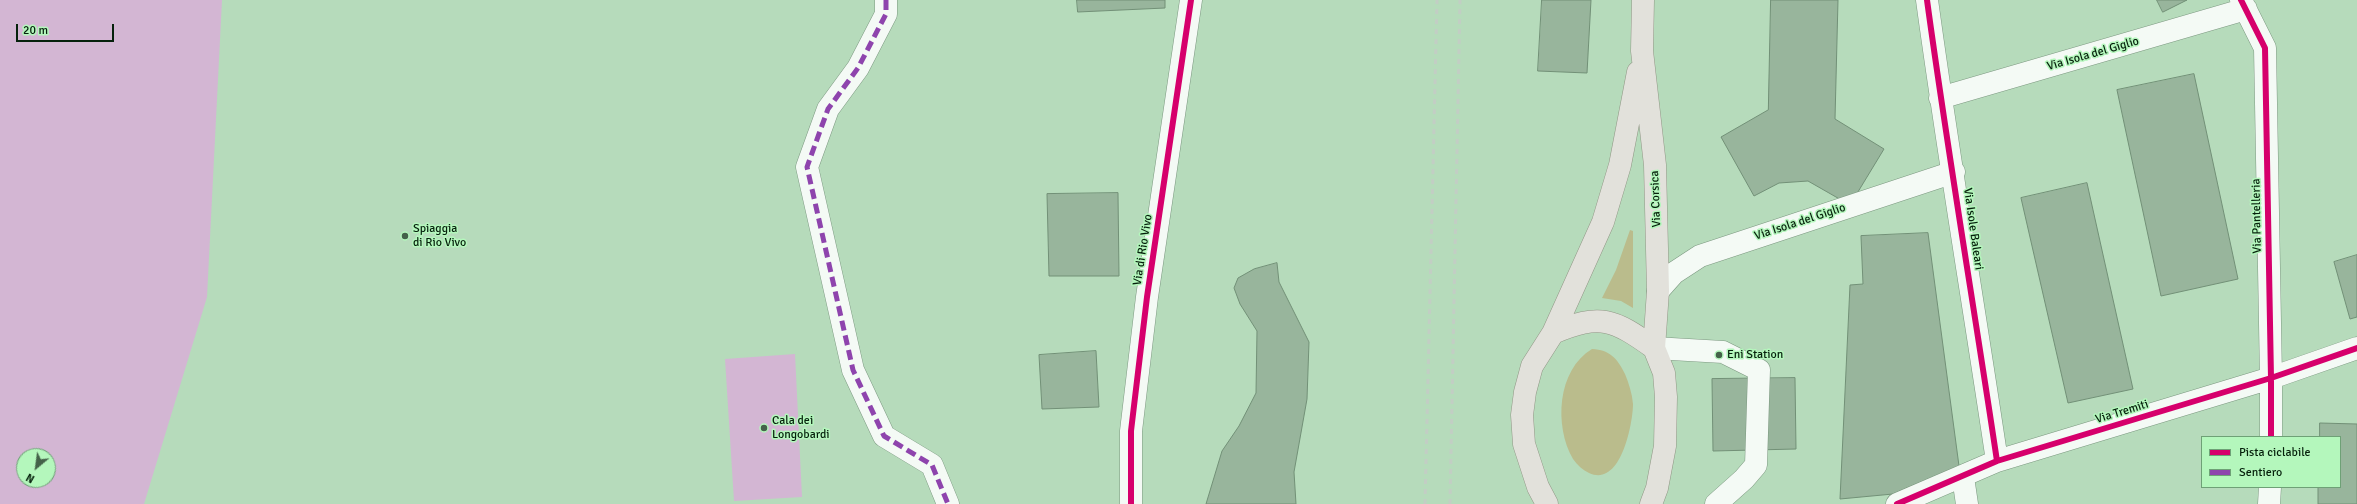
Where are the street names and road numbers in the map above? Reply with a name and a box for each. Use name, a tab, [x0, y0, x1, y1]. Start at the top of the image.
street label: Via Isola del Giglio	[2045, 34, 2141, 74]
street label: Via Corsica	[1648, 170, 1664, 228]
street label: Via Pantelleria	[2249, 178, 2265, 254]
street label: Via Isole Baleari	[1960, 187, 1986, 271]
street label: Via Isola del Giglio	[1753, 200, 1847, 244]
street label: Via di Rio Vivo	[1130, 213, 1156, 287]
street label: Via Tremiti	[2094, 397, 2150, 427]

